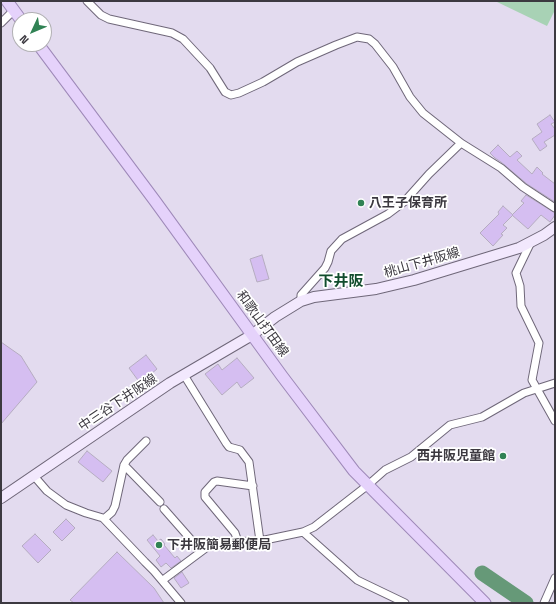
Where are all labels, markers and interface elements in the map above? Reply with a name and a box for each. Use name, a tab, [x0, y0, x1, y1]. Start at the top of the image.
north arrow	[12, 12, 52, 52]
text: N	[16, 32, 32, 47]
place label: 八王子保育所	[369, 195, 447, 211]
marker: 八王子保育所	[356, 198, 366, 208]
street label: 桃山下井阪線	[382, 245, 462, 281]
district label: 下井阪	[319, 273, 363, 291]
street label: 和歌山打田線	[233, 288, 291, 360]
street label: 中三谷下井阪線	[76, 371, 160, 435]
place label: 西井阪児童館	[417, 448, 495, 464]
marker: 西井阪児童館	[498, 451, 508, 461]
place label: 下井阪簡易郵便局	[167, 537, 271, 553]
marker: 下井阪簡易郵便局	[154, 540, 164, 550]

